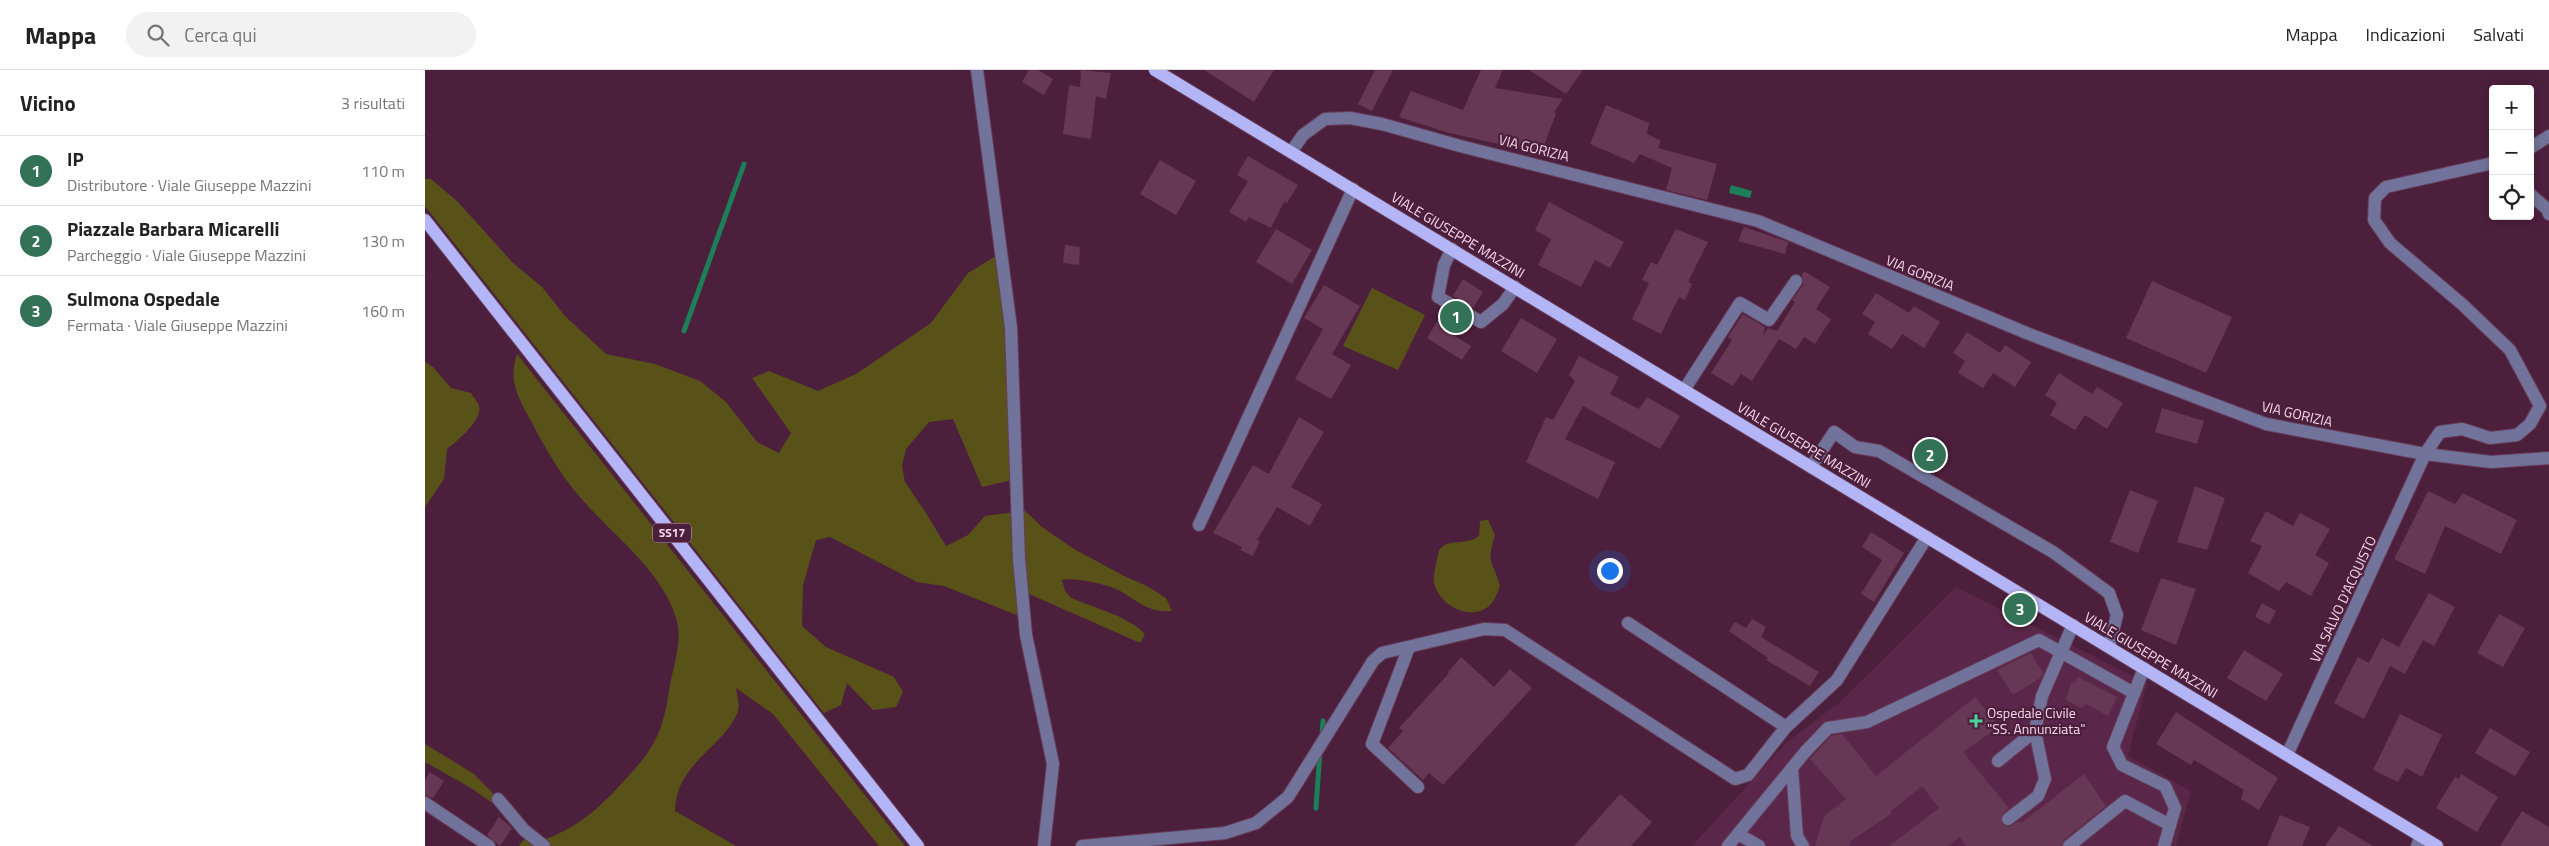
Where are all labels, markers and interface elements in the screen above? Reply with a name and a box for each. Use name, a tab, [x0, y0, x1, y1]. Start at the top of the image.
search box	[126, 12, 476, 57]
text: Mappa	[25, 17, 96, 53]
text: Cerca qui	[184, 20, 257, 49]
icon: search	[144, 21, 172, 49]
text: Mappa	[2285, 21, 2338, 48]
text: Indicazioni	[2366, 21, 2445, 48]
text: Salvati	[2473, 21, 2524, 48]
map controls	[2489, 85, 2534, 220]
button: +	[2489, 85, 2534, 130]
text: Vicino	[20, 87, 76, 119]
text: 3 risultati	[341, 91, 405, 115]
street label: VIA GORIZIA	[1497, 129, 1572, 167]
button: −	[2489, 130, 2534, 175]
text: IP	[67, 144, 84, 173]
text: 1	[32, 159, 40, 183]
text: 110 m	[361, 159, 405, 183]
text: Distributore · Viale Giuseppe Mazzini	[67, 173, 311, 197]
button: locate	[2489, 175, 2534, 220]
street label: VIALE GIUSEPPE MAZZINI	[1387, 186, 1529, 283]
text: Piazzale Barbara Micarelli	[67, 214, 279, 243]
text: 2	[32, 229, 40, 253]
text: 130 m	[361, 229, 405, 253]
text: Parcheggio · Viale Giuseppe Mazzini	[67, 243, 306, 267]
street label: VIA GORIZIA	[1883, 249, 1958, 296]
text: Sulmona Ospedale	[67, 284, 220, 313]
pin: 1	[1440, 298, 1472, 336]
text: 3	[32, 299, 40, 323]
text: 160 m	[361, 299, 405, 323]
text: Fermata · Viale Giuseppe Mazzini	[67, 313, 288, 337]
street label: VIA GORIZIA	[2260, 395, 2335, 432]
street label: VIALE GIUSEPPE MAZZINI	[1733, 396, 1875, 493]
pin: 2	[1914, 436, 1946, 474]
road number: SS17	[653, 523, 691, 542]
street label: VIA SALVO D'ACQUISTO	[2304, 532, 2381, 666]
your location	[1597, 558, 1623, 584]
pin: 3	[2004, 590, 2036, 628]
street label: VIALE GIUSEPPE MAZZINI	[2080, 606, 2222, 703]
place label: Ospedale Civile "SS. Annunziata"	[1987, 702, 2085, 739]
marker: Ospedale Civile "SS. Annunziata"	[1969, 714, 1983, 728]

